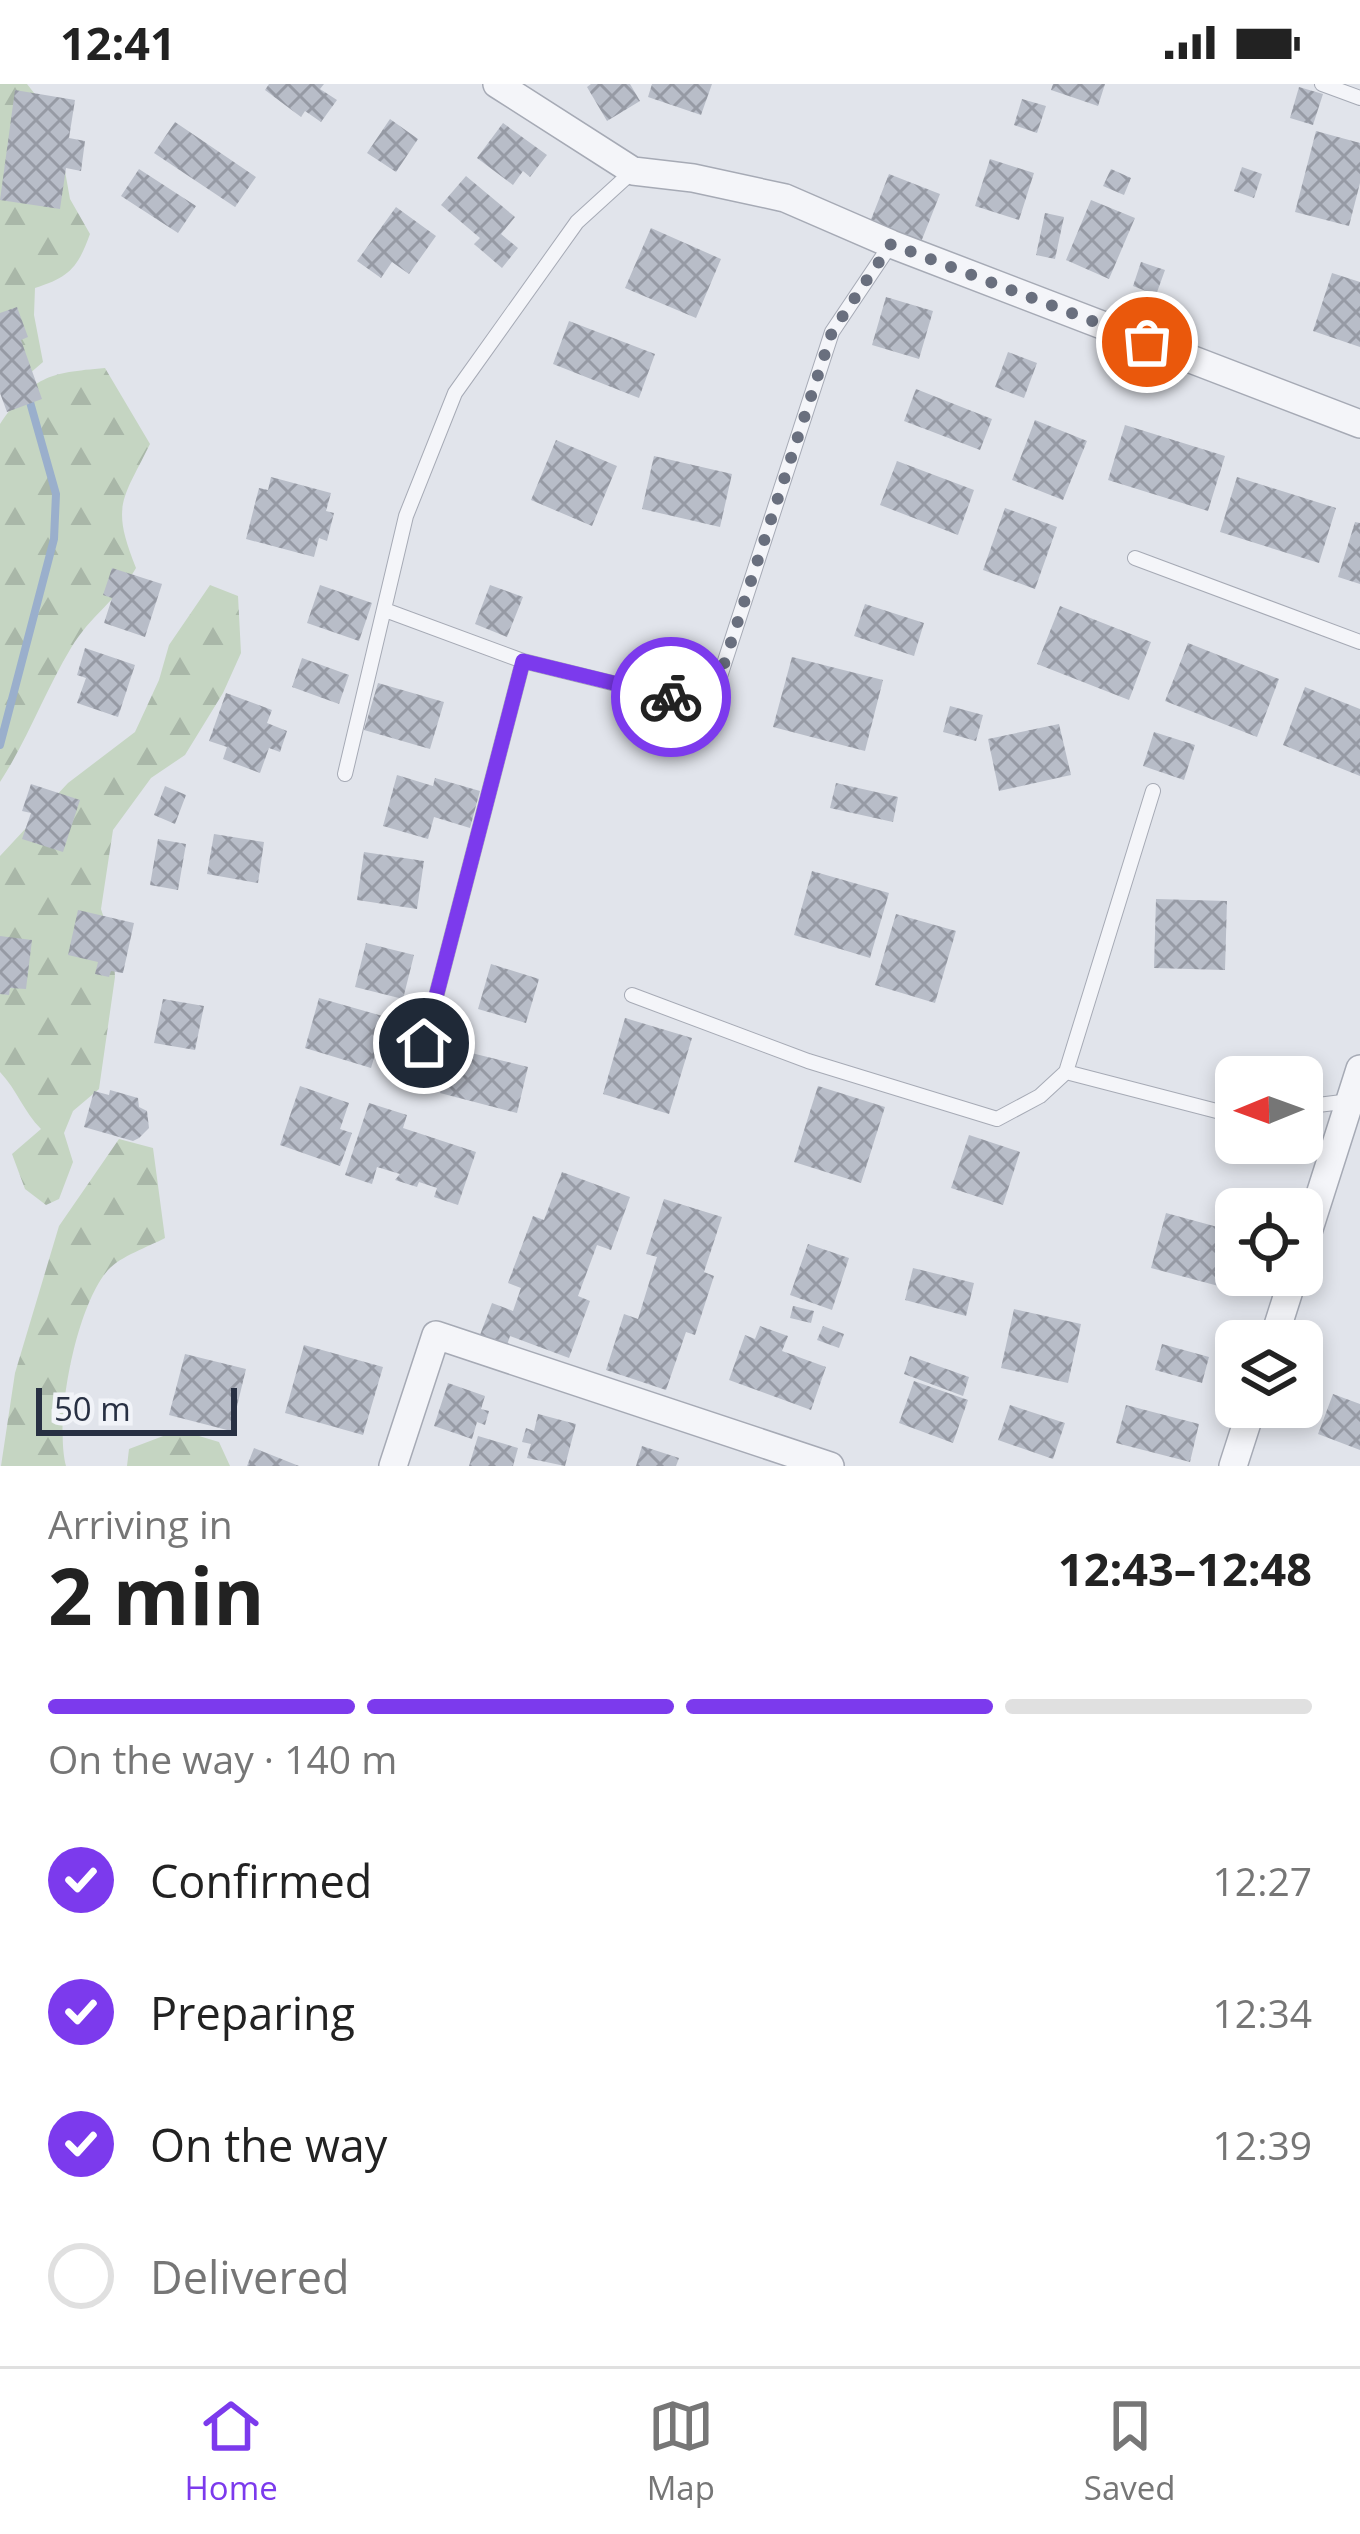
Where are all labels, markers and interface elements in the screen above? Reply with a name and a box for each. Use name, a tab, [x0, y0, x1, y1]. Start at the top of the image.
text: 12:41	[60, 12, 176, 73]
pin	[1096, 291, 1198, 393]
icon: bag	[1114, 309, 1180, 375]
courier	[611, 637, 731, 757]
icon: bike	[638, 664, 704, 730]
pin	[373, 992, 475, 1094]
icon: home	[391, 1010, 457, 1076]
north arrow	[1215, 1056, 1323, 1164]
map controls	[1215, 1056, 1323, 1428]
button: locate	[1215, 1188, 1323, 1296]
button: layers	[1215, 1320, 1323, 1428]
scale bar	[36, 1382, 237, 1435]
text: 50 m	[54, 1386, 131, 1431]
text: Arriving in	[48, 1497, 233, 1550]
text: 12:43–12:48	[1058, 1538, 1312, 1599]
text: 2 min	[48, 1542, 265, 1648]
text: On the way · 140 m	[48, 1732, 397, 1785]
icon: check	[48, 1847, 114, 1913]
text: Confirmed	[150, 1850, 372, 1911]
text: 12:27	[1213, 1854, 1312, 1907]
icon: check	[48, 1979, 114, 2045]
text: Preparing	[150, 1982, 355, 2043]
text: 12:34	[1213, 1986, 1312, 2039]
icon: check	[48, 2111, 114, 2177]
text: On the way	[150, 2114, 387, 2175]
text: 12:39	[1213, 2118, 1312, 2171]
text: Delivered	[150, 2246, 350, 2307]
tab: Home	[184, 2393, 278, 2510]
tab: Map	[647, 2393, 715, 2510]
tab: Saved	[1084, 2393, 1176, 2510]

